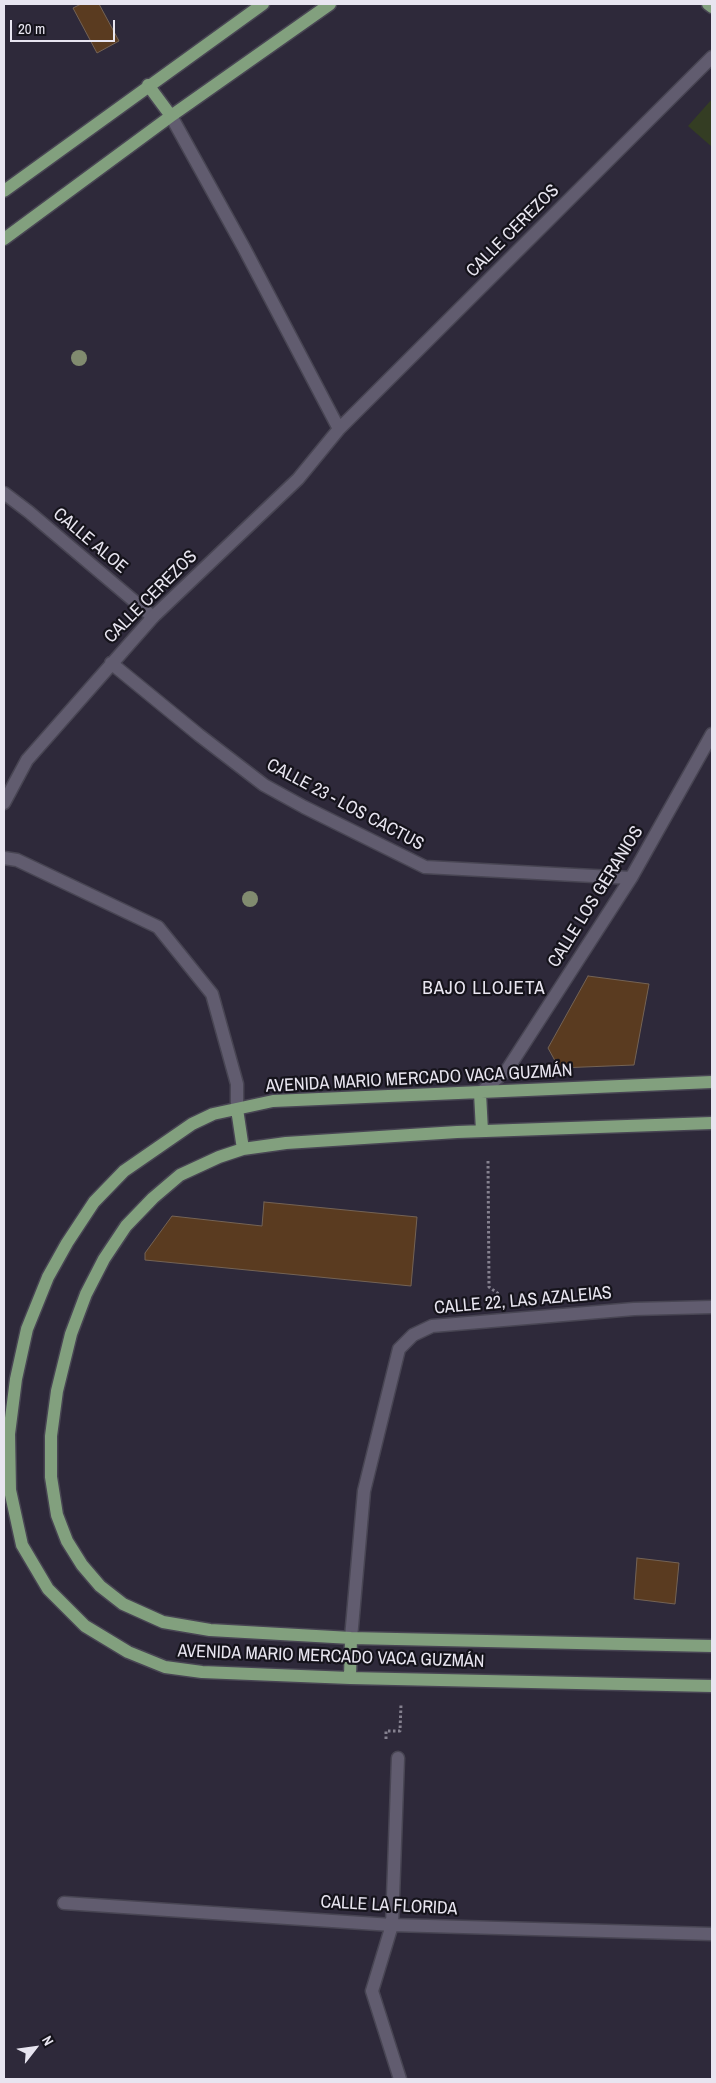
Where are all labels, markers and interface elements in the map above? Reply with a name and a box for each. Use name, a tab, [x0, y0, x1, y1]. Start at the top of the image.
scale bar	[12, 10, 118, 42]
text: 20 m	[18, 18, 45, 39]
street label: CALLE CEREZOS	[462, 180, 564, 282]
street label: CALLE ALOE	[48, 504, 132, 578]
street label: CALLE CEREZOS	[100, 546, 202, 648]
street label: CALLE 23 - LOS CACTUS	[263, 754, 427, 856]
street label: CALLE LOS GERANIOS	[544, 822, 648, 972]
district label: BAJO LLOJETA	[421, 978, 547, 1000]
street label: AVENIDA MARIO MERCADO VACA GUZMÁN	[265, 1060, 573, 1098]
street label: CALLE 22, LAS AZALEIAS	[433, 1282, 613, 1320]
street label: AVENIDA MARIO MERCADO VACA GUZMÁN	[177, 1641, 485, 1673]
street label: CALLE LA FLORIDA	[320, 1892, 458, 1920]
north arrow	[10, 2023, 60, 2073]
text: N	[38, 2032, 58, 2049]

